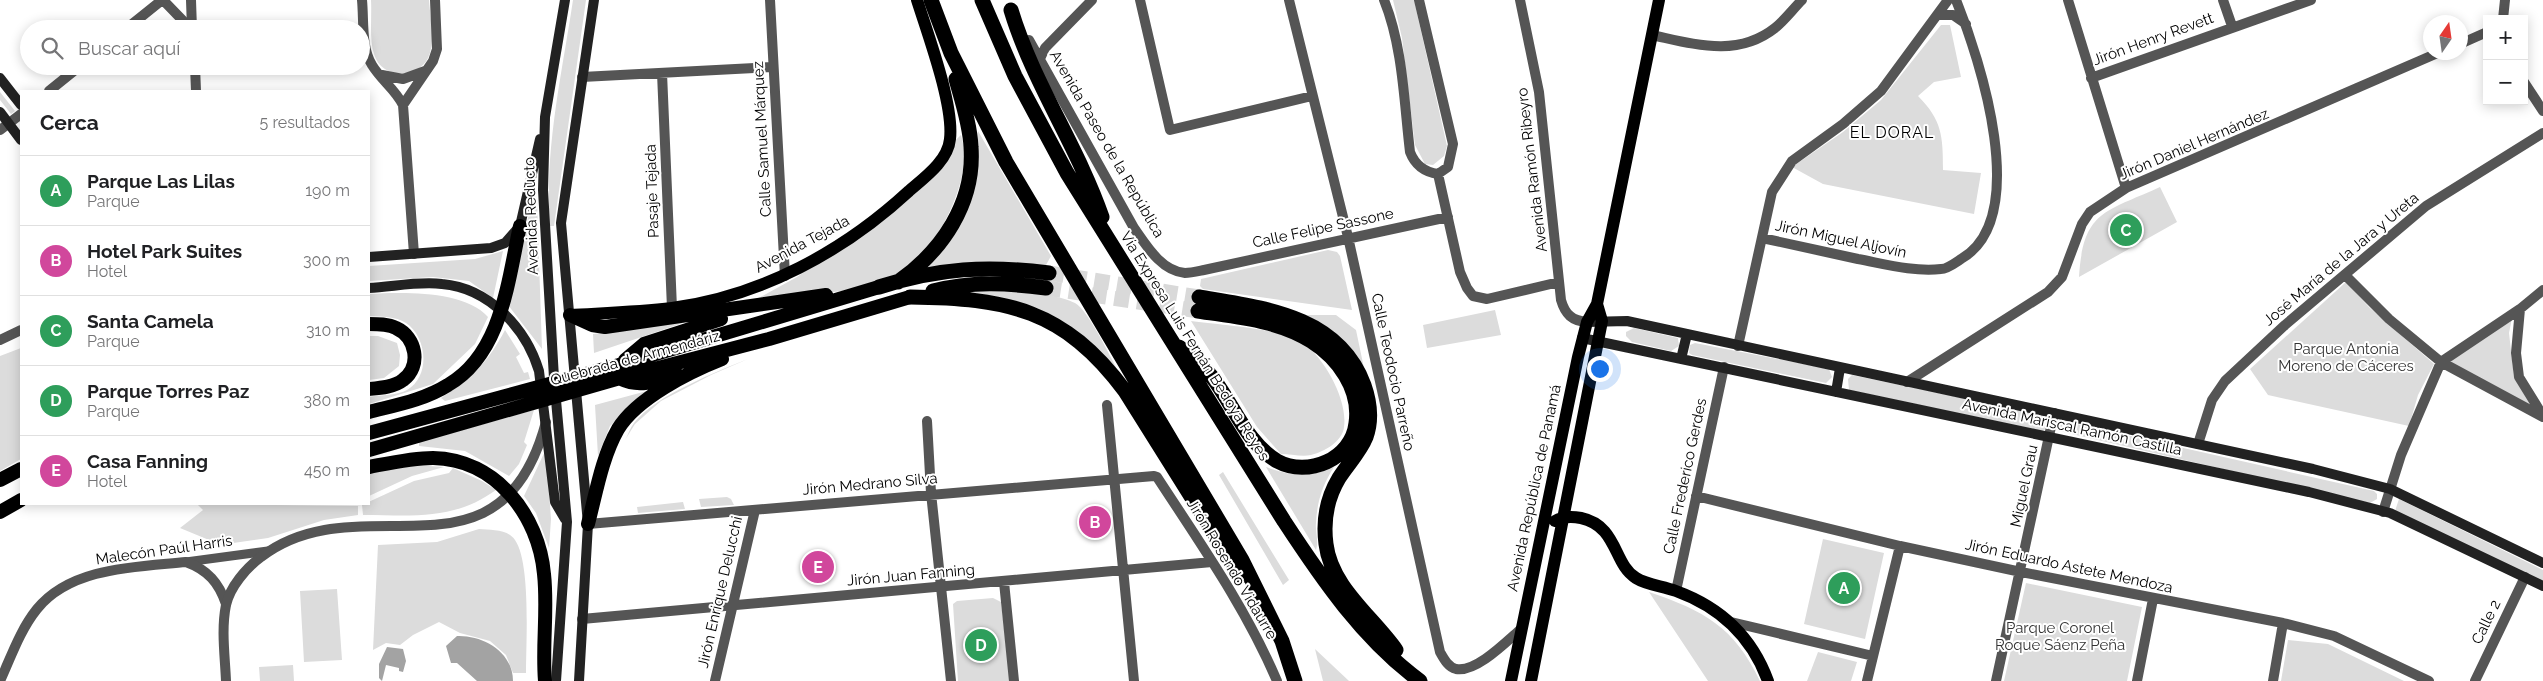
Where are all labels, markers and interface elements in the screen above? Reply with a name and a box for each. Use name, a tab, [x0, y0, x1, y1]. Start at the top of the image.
street label: Jirón Henry Revett	[2090, 9, 2216, 69]
north arrow	[2423, 15, 2468, 60]
map controls	[2483, 15, 2528, 105]
button: +	[2483, 15, 2528, 60]
search box	[20, 20, 370, 75]
icon: search	[38, 34, 66, 62]
text: Buscar aquí	[78, 37, 180, 59]
street label: Avenida Paseo de la República	[1046, 47, 1168, 241]
button: −	[2483, 60, 2528, 105]
street label: Calle Samuel Márquez	[749, 61, 775, 217]
street label: Avenida Ramón Ribeyro	[1513, 87, 1551, 253]
street label: Jirón Daniel Hernández	[2117, 104, 2271, 184]
text: Cerca	[40, 110, 99, 135]
text: 5 resultados	[260, 113, 350, 132]
district label: EL DORAL	[1850, 123, 1934, 142]
street label: Pasaje Tejada	[641, 144, 663, 238]
street label: Avenida Reducto	[520, 157, 542, 275]
text: Parque Las Lilas	[87, 170, 235, 192]
text: A	[51, 181, 61, 200]
text: 190 m	[305, 181, 350, 200]
street label: José María de la Jara y Ureta	[2260, 189, 2422, 329]
text: Parque	[87, 192, 140, 211]
street label: Calle Felipe Sassone	[1251, 204, 1395, 252]
pin: C	[2110, 211, 2142, 249]
street label: Avenida Tejada	[752, 212, 852, 276]
street label: Jirón Miguel Aljovín	[1774, 216, 1908, 262]
street label: Vía Expresa Luis Fernán Bedoya Reyes	[1117, 228, 1273, 464]
text: Hotel Park Suites	[87, 240, 242, 262]
text: B	[51, 251, 61, 270]
text: 300 m	[303, 251, 350, 270]
text: Hotel	[87, 262, 127, 281]
street label: Calle Teodocio Parreño	[1367, 292, 1419, 453]
text: Santa Camela	[87, 310, 214, 332]
text: C	[51, 321, 61, 340]
text: 310 m	[306, 321, 350, 340]
street label: Quebrada de Armendáriz	[548, 327, 722, 389]
text: Parque	[87, 332, 140, 351]
park label: Parque Antonia Moreno de Cáceres	[2278, 340, 2414, 375]
your location	[1587, 356, 1613, 382]
text: Parque Torres Paz	[87, 380, 249, 402]
street label: Avenida República de Panamá	[1503, 383, 1565, 593]
text: D	[50, 391, 62, 410]
text: 380 m	[303, 391, 350, 410]
street label: Avenida Mariscal Ramón Castilla	[1961, 395, 2183, 459]
street label: Calle Frederico Gerdes	[1660, 396, 1710, 556]
text: Parque	[87, 402, 140, 421]
street label: Miguel Grau	[2006, 443, 2042, 529]
text: Casa Fanning	[87, 450, 208, 472]
text: E	[51, 461, 61, 480]
text: 450 m	[304, 461, 350, 480]
street label: Jirón Medrano Silva	[802, 469, 938, 499]
text: Hotel	[87, 472, 127, 491]
street label: Jirón Rosendo Vidaurre	[1183, 495, 1281, 643]
pin: B	[1079, 503, 1111, 541]
street label: Jirón Enrique Delucchi	[694, 514, 746, 670]
street label: Malecón Paúl Harris	[95, 531, 233, 569]
street label: Jirón Eduardo Astete Mendoza	[1964, 535, 2174, 597]
pin: E	[802, 548, 834, 586]
street label: Jirón Juan Fanning	[846, 560, 976, 590]
pin: A	[1828, 569, 1860, 607]
street label: Calle 2	[2468, 597, 2504, 647]
park label: Parque Coronel Roque Sáenz Peña	[1995, 619, 2125, 654]
pin: D	[965, 626, 997, 664]

